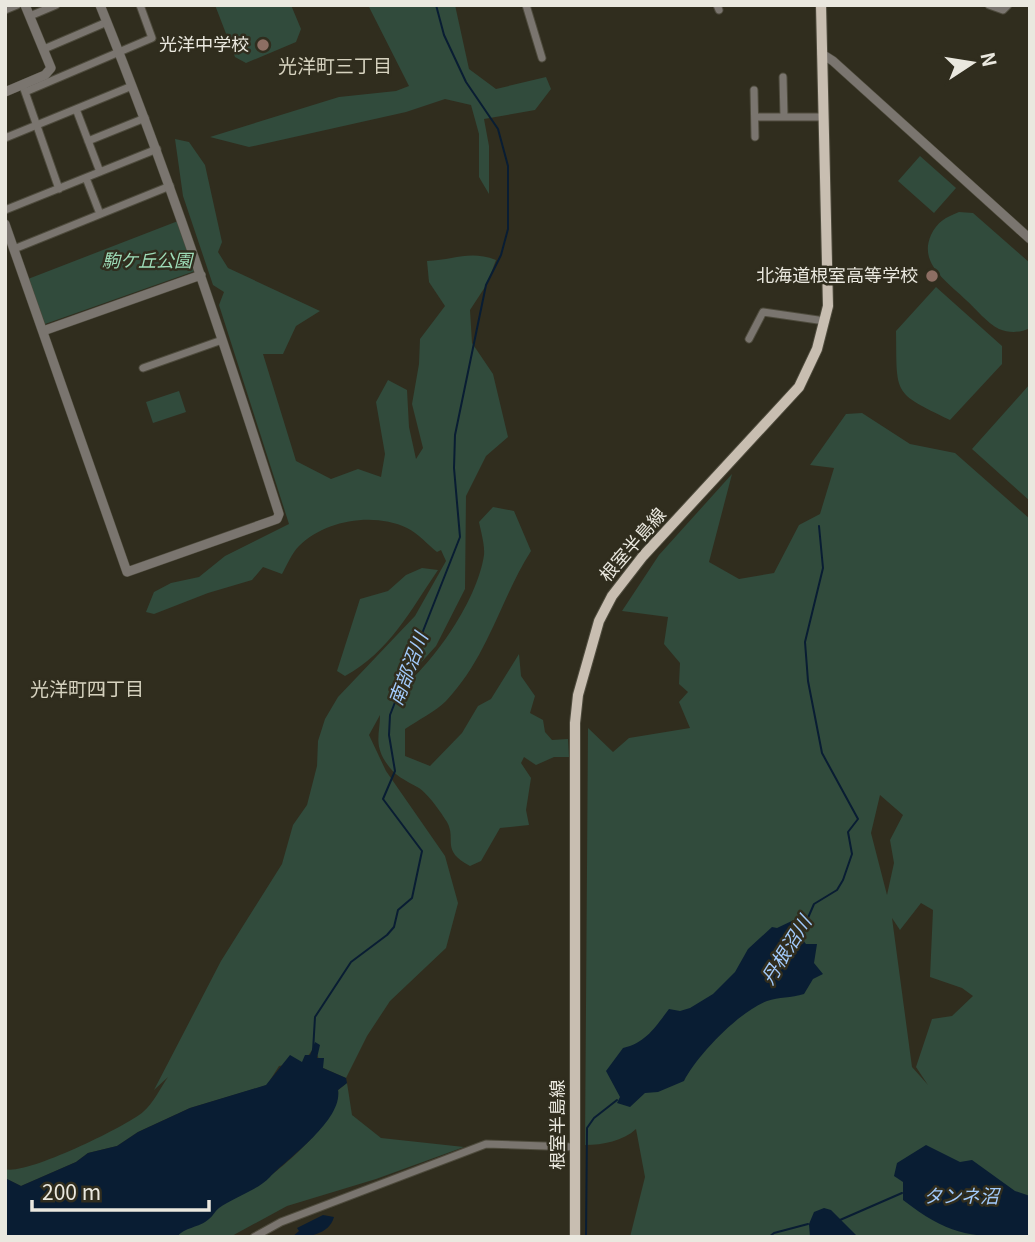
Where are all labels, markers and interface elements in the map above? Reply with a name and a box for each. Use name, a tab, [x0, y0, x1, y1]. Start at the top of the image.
north arrow	[937, 28, 1007, 98]
place label: 光洋中学校	[159, 30, 249, 56]
marker: 光洋中学校	[255, 37, 271, 53]
text: N	[975, 49, 1005, 69]
district label: 光洋町三丁目	[278, 51, 392, 78]
park label: 駒ケ丘公園	[102, 246, 195, 272]
place label: 北海道根室高等学校	[756, 261, 918, 287]
marker: 北海道根室高等学校	[924, 268, 940, 284]
street label: 根室半島線	[592, 501, 671, 586]
water label: 南部沼川	[380, 626, 434, 709]
district label: 光洋町四丁目	[30, 674, 144, 701]
water label: 丹根沼川	[753, 908, 817, 989]
street label: 根室半島線	[543, 1080, 569, 1170]
scale bar	[32, 1168, 208, 1212]
text: 200 m	[42, 1176, 101, 1206]
water label: タンネ沼	[923, 1181, 1002, 1208]

